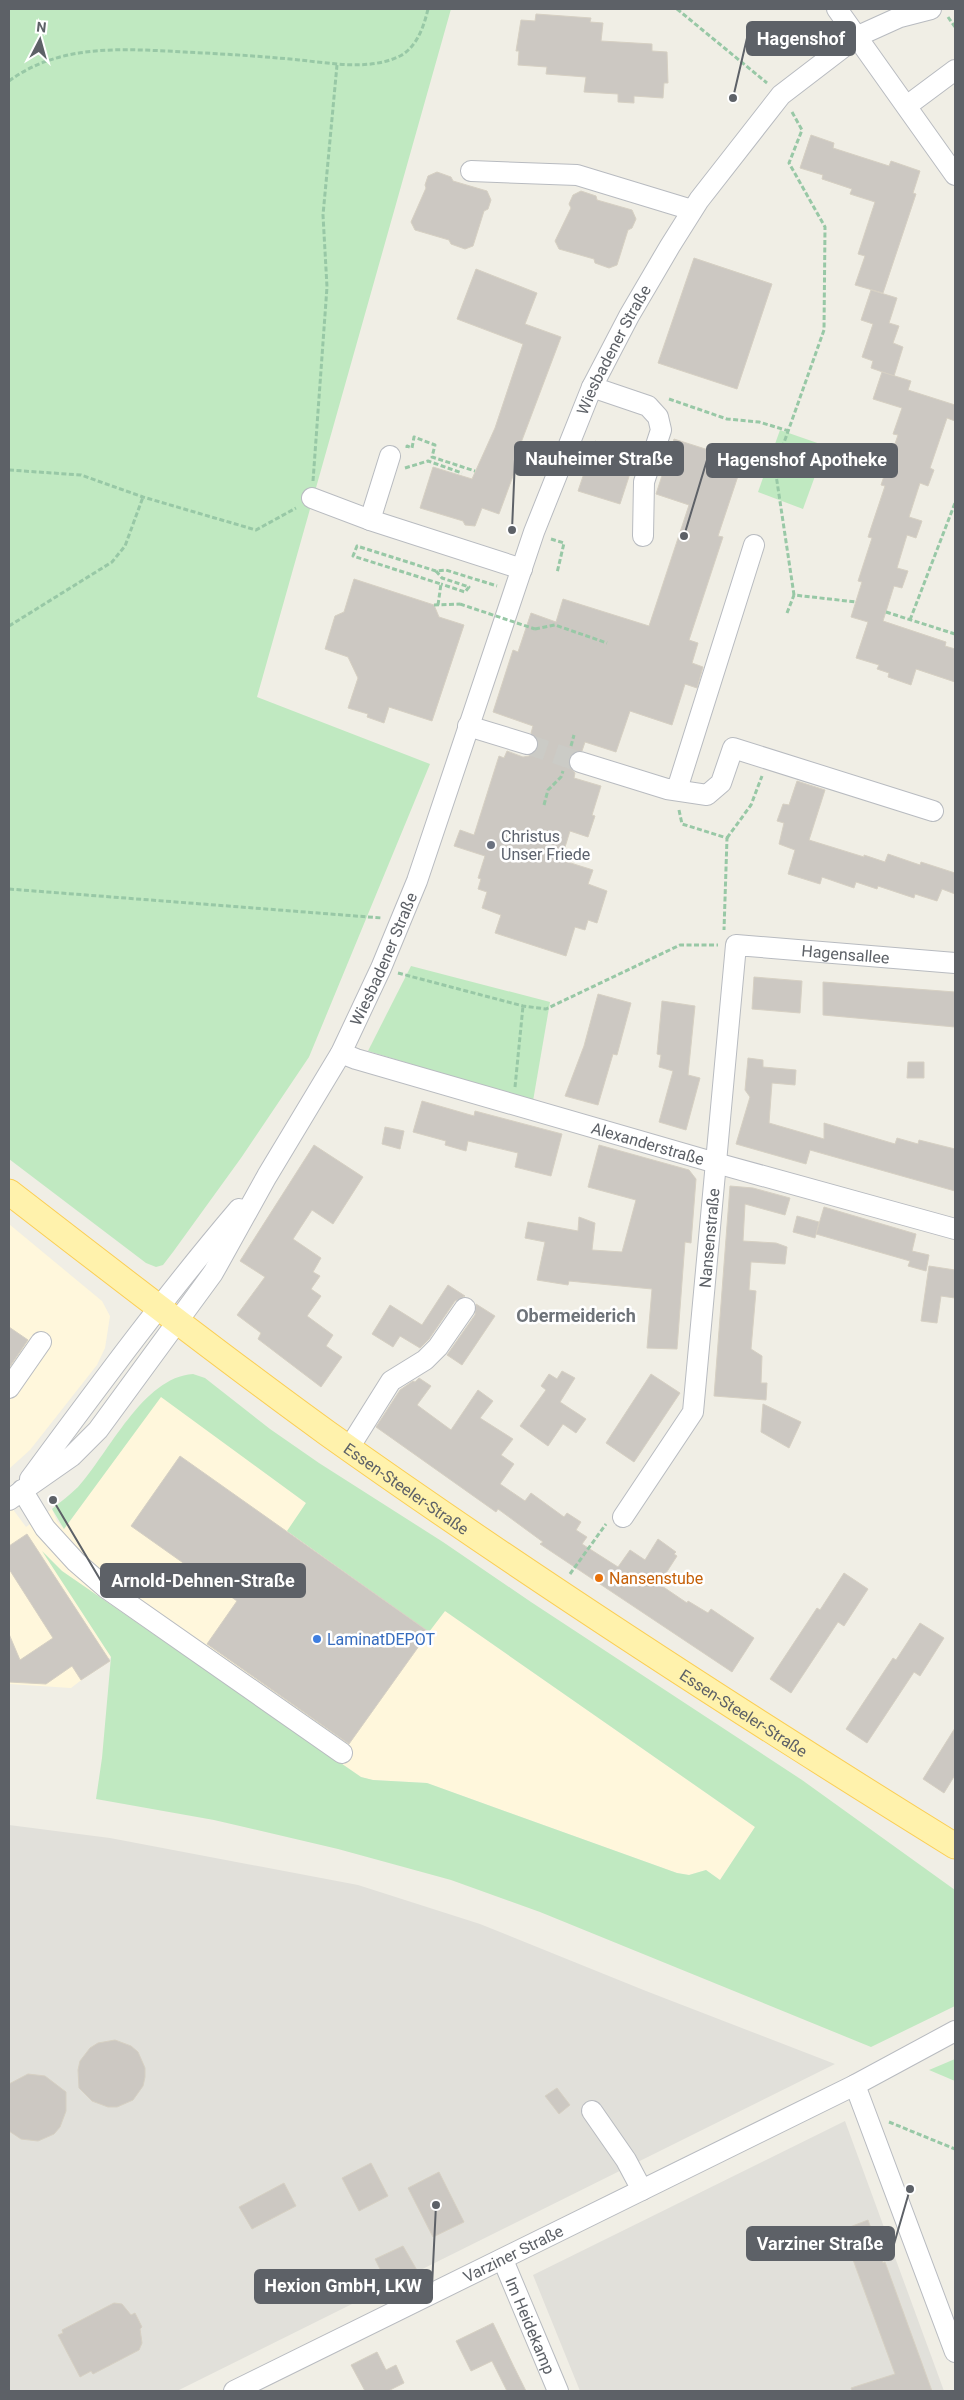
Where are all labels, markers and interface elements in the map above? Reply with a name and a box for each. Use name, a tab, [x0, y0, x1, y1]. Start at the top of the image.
north arrow	[15, 15, 65, 65]
text: N	[36, 19, 47, 36]
callout: Hagenshof	[747, 22, 855, 55]
text: Hagenshof	[757, 28, 846, 49]
street label: Wiesbadener Straße	[572, 281, 655, 417]
callout: Nauheimer Straße	[515, 442, 683, 475]
callout: Hagenshof Apotheke	[707, 444, 897, 477]
text: Nauheimer Straße	[525, 448, 673, 469]
text: Hagenshof Apotheke	[717, 449, 887, 470]
place label: Christus Unser Friede	[501, 827, 590, 864]
marker: Christus Unser Friede	[485, 839, 497, 851]
street label: Wiesbadener Straße	[346, 890, 421, 1028]
street label: Hagensallee	[801, 941, 890, 967]
street label: Alexanderstraße	[589, 1118, 707, 1169]
street label: Nansenstraße	[695, 1187, 723, 1289]
district label: Obermeiderich	[516, 1305, 636, 1326]
street label: Essen-Steeler-Straße	[340, 1439, 473, 1538]
callout: Arnold-Dehnen-Straße	[101, 1564, 305, 1597]
place label: Nansenstube	[609, 1569, 703, 1588]
text: Arnold-Dehnen-Straße	[111, 1570, 295, 1591]
marker: Nansenstube	[593, 1572, 605, 1584]
place label: LaminatDEPOT	[327, 1630, 436, 1649]
marker: LaminatDEPOT	[311, 1633, 323, 1645]
street label: Essen-Steeler-Straße	[676, 1665, 811, 1761]
street label: Varziner Straße	[460, 2221, 566, 2286]
callout: Varziner Straße	[747, 2227, 894, 2260]
text: Varziner Straße	[757, 2233, 884, 2254]
callout: Hexion GmbH, LKW	[255, 2270, 432, 2303]
street label: Im Heidekamp	[502, 2274, 559, 2377]
text: Hexion GmbH, LKW	[264, 2275, 422, 2296]

